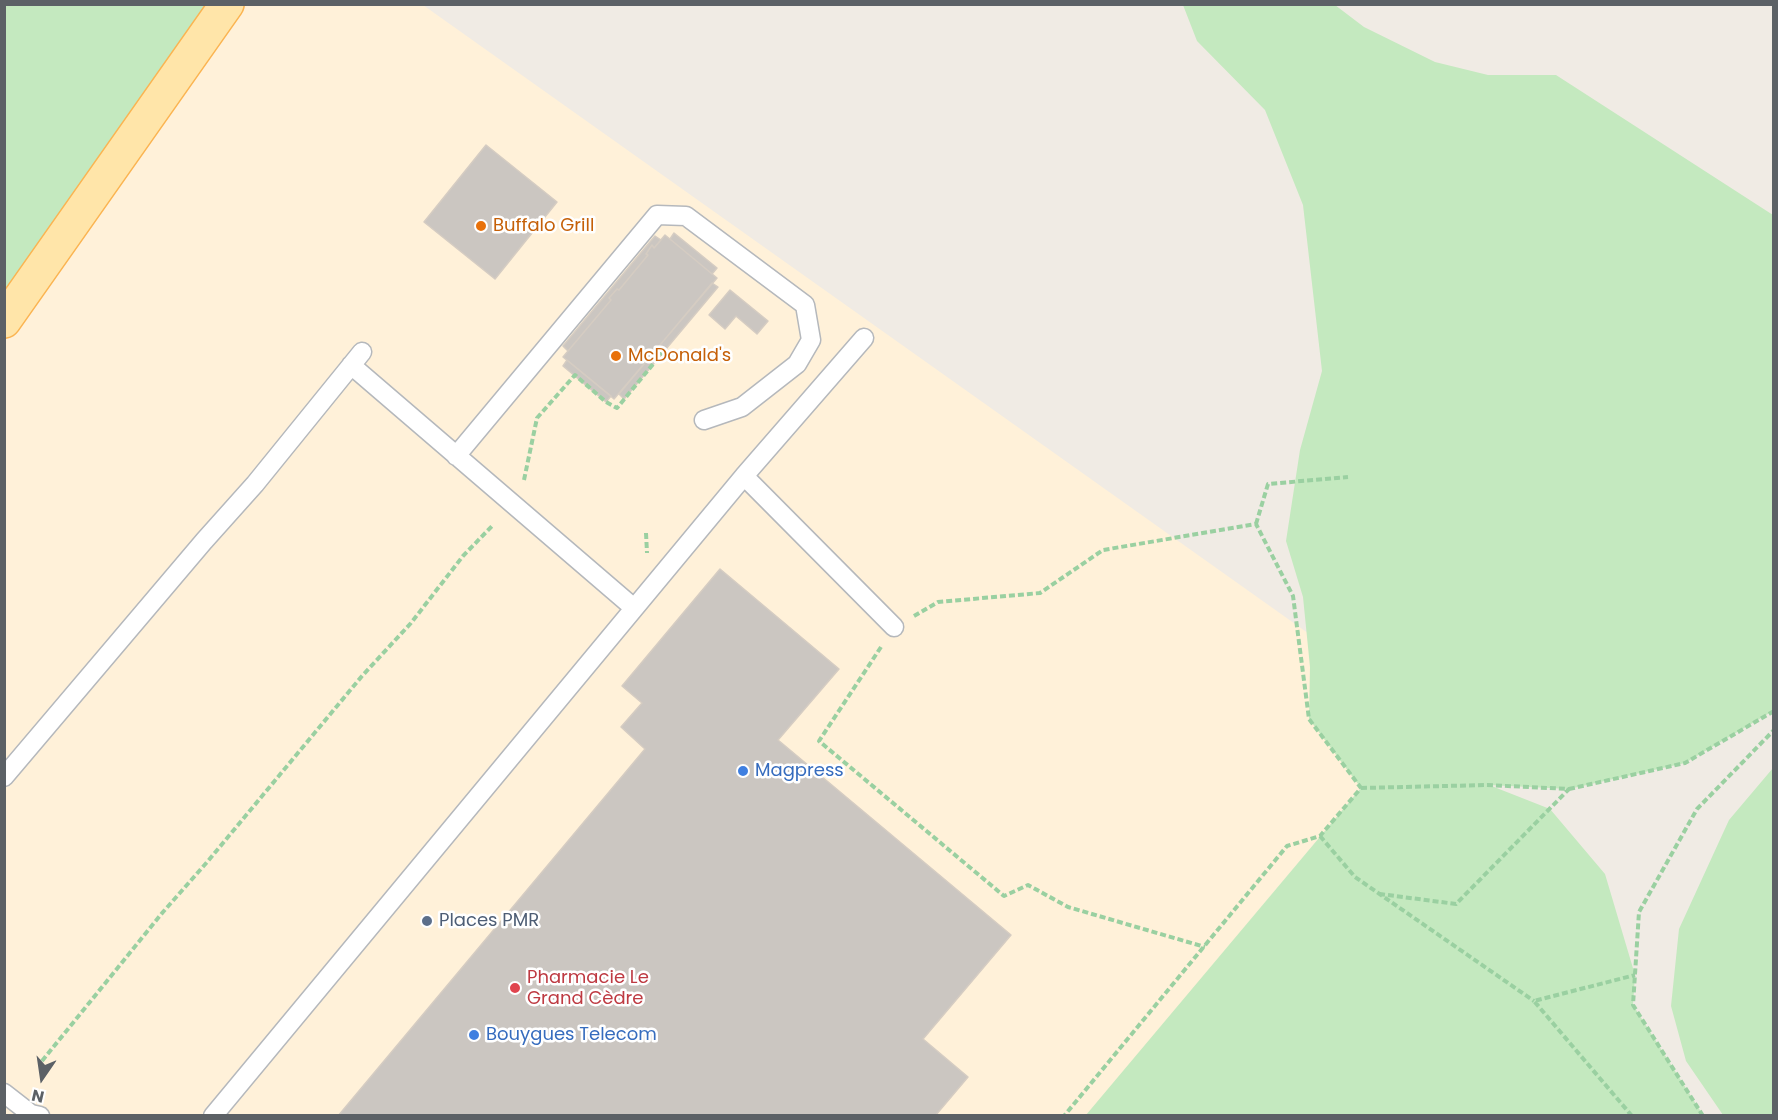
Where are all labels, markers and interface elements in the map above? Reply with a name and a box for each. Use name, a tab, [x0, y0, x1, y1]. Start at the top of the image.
place label: Buffalo Grill	[493, 215, 594, 237]
marker: Buffalo Grill	[474, 219, 488, 233]
place label: McDonald's	[628, 345, 731, 367]
marker: McDonald's	[609, 349, 623, 363]
place label: Magpress	[755, 760, 844, 782]
marker: Magpress	[736, 764, 750, 778]
place label: Places PMR	[439, 910, 539, 932]
marker: Places PMR	[420, 914, 434, 928]
place label: Pharmacie Le Grand Cèdre	[527, 967, 649, 1010]
marker: Pharmacie Le Grand Cèdre	[508, 981, 522, 995]
place label: Bouygues Telecom	[486, 1024, 657, 1046]
marker: Bouygues Telecom	[467, 1028, 481, 1042]
north arrow	[12, 1048, 72, 1108]
text: N	[29, 1083, 46, 1109]

